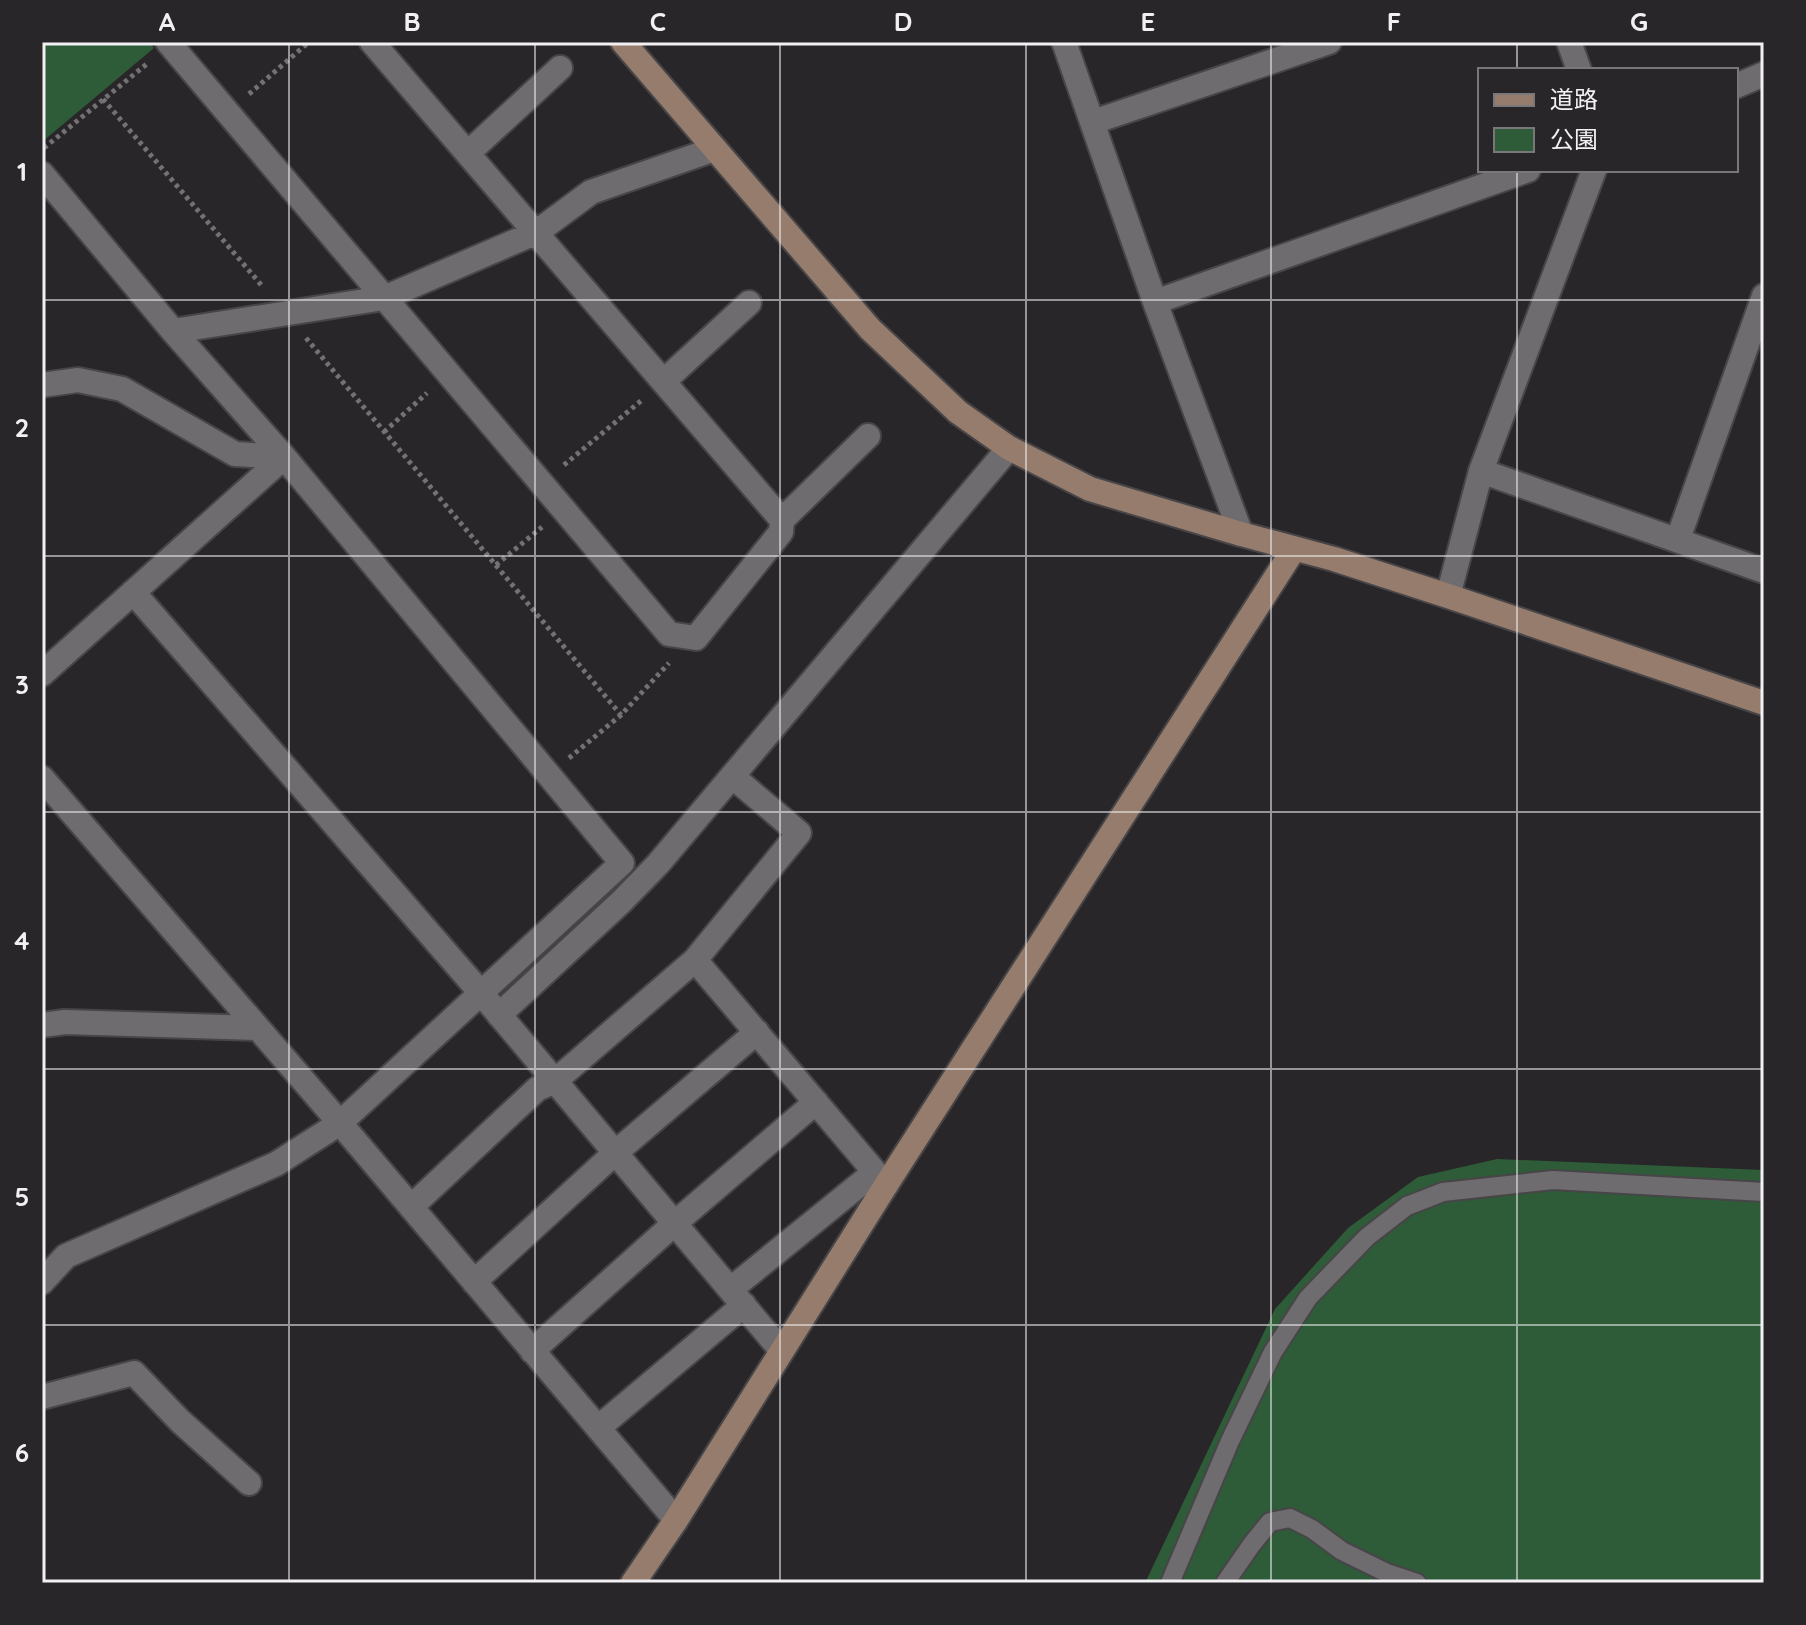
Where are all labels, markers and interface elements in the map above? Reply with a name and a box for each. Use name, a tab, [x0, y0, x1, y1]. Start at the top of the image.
text: A	[159, 5, 176, 38]
text: B	[403, 5, 421, 38]
text: C	[650, 5, 666, 38]
text: D	[894, 5, 912, 38]
text: E	[1141, 5, 1155, 38]
text: F	[1387, 5, 1401, 38]
text: G	[1630, 5, 1648, 38]
legend	[1478, 68, 1738, 172]
text: 道路	[1550, 84, 1598, 114]
text: 公園	[1550, 124, 1598, 154]
text: 1	[17, 155, 27, 188]
text: 2	[15, 411, 29, 444]
text: 3	[15, 668, 29, 701]
text: 4	[14, 924, 30, 957]
text: 5	[15, 1180, 29, 1213]
text: 6	[15, 1436, 29, 1469]

